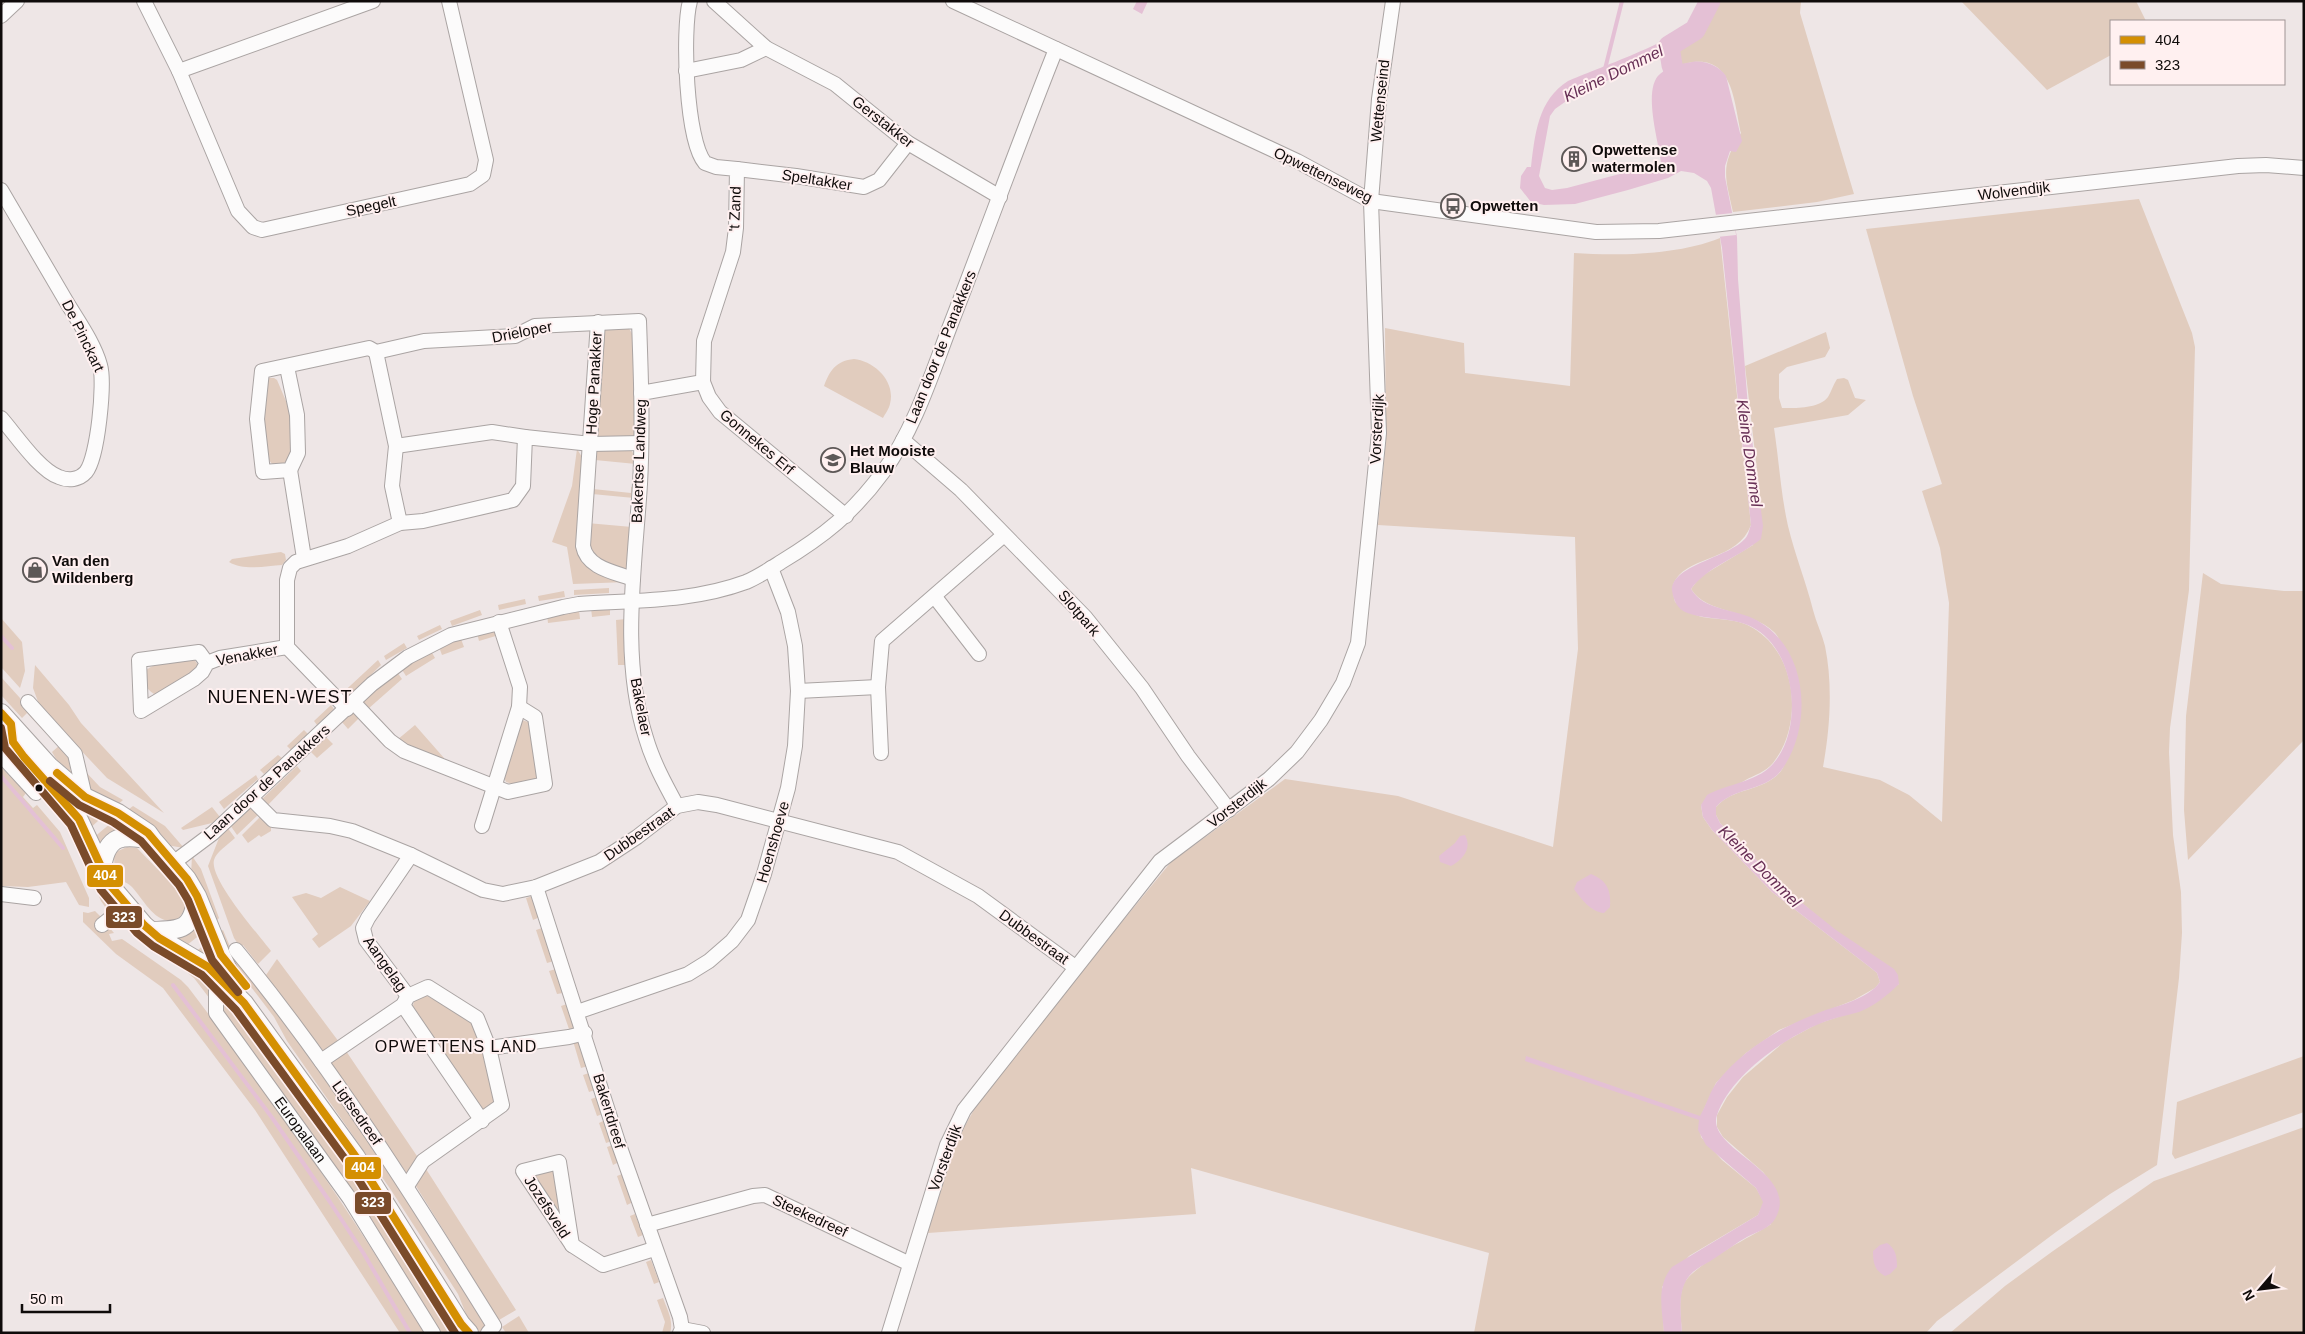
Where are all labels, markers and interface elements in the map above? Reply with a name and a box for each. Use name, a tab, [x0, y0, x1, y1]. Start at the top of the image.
legend	[2110, 20, 2285, 85]
text: 404	[2155, 31, 2180, 48]
water label: Kleine Dommel	[1561, 42, 1666, 105]
text: 323	[2155, 56, 2180, 73]
street label: Wettenseind	[1367, 59, 1392, 143]
street label: Gerstakker	[849, 92, 917, 151]
place label: Opwettense watermolen	[1591, 141, 1677, 175]
street label: Opwettenseweg	[1271, 143, 1375, 206]
building icon: Opwettense watermolen	[1561, 146, 1587, 172]
street label: Speltakker	[781, 166, 853, 193]
street label: Wolvendijk	[1977, 178, 2051, 203]
street label: 't Zand	[725, 186, 744, 232]
street label: Spegelt	[344, 192, 398, 219]
bus stop icon: Opwetten	[1440, 193, 1466, 219]
place label: Opwetten	[1470, 197, 1538, 214]
street label: Laan door de Panakkers	[902, 268, 979, 426]
street label: De Pinckart	[59, 297, 108, 375]
street label: Drieloper	[490, 317, 553, 346]
street label: Hoge Panakker	[582, 331, 605, 435]
street label: Vorsterdijk	[1366, 393, 1387, 464]
water label: Kleine Dommel	[1734, 398, 1766, 508]
street label: Bakertse Landweg	[628, 399, 649, 523]
street label: Gonnekes Erf	[717, 406, 799, 478]
place label: Het Mooiste Blauw	[850, 442, 935, 476]
school or university icon: Het Mooiste Blauw	[820, 447, 846, 473]
place label: Van den Wildenberg	[52, 552, 134, 586]
shop icon: Van den Wildenberg	[22, 557, 48, 583]
street label: Slotpark	[1055, 586, 1104, 639]
street label: Venakker	[215, 640, 279, 669]
street label: Bakelaer	[627, 676, 655, 738]
district label: NUENEN-WEST	[208, 687, 353, 707]
street label: Laan door de Panakkers	[200, 721, 333, 843]
street label: Vorsterdijk	[1204, 774, 1270, 831]
unlabelled marker	[34, 783, 44, 793]
street label: Hoenshoeve	[753, 799, 792, 885]
street label: Dubbestraat	[600, 803, 678, 864]
water label: Kleine Dommel	[1715, 822, 1804, 911]
line badge: 404	[86, 864, 124, 888]
text: 404	[93, 867, 117, 883]
line badge: 323	[105, 905, 143, 929]
street label: Dubbestraat	[996, 906, 1073, 968]
text: 323	[112, 909, 136, 925]
street label: Aangelag	[360, 933, 411, 995]
district label: OPWETTENS LAND	[375, 1038, 537, 1055]
street label: Bakertdreef	[590, 1071, 629, 1151]
street label: Ligtsedreef	[329, 1077, 386, 1149]
street label: Europalaan	[271, 1093, 330, 1166]
street label: Vorsterdijk	[925, 1122, 965, 1194]
line badge: 404	[344, 1156, 382, 1180]
text: 404	[351, 1159, 375, 1175]
street label: Jozefsveld	[521, 1172, 574, 1241]
line badge: 323	[354, 1191, 392, 1215]
street label: Steekedreef	[770, 1191, 851, 1241]
text: 323	[361, 1194, 385, 1210]
north arrow	[2235, 1264, 2285, 1314]
scale bar	[22, 1282, 110, 1314]
text: N	[2239, 1287, 2258, 1303]
text: 50 m	[30, 1290, 63, 1307]

